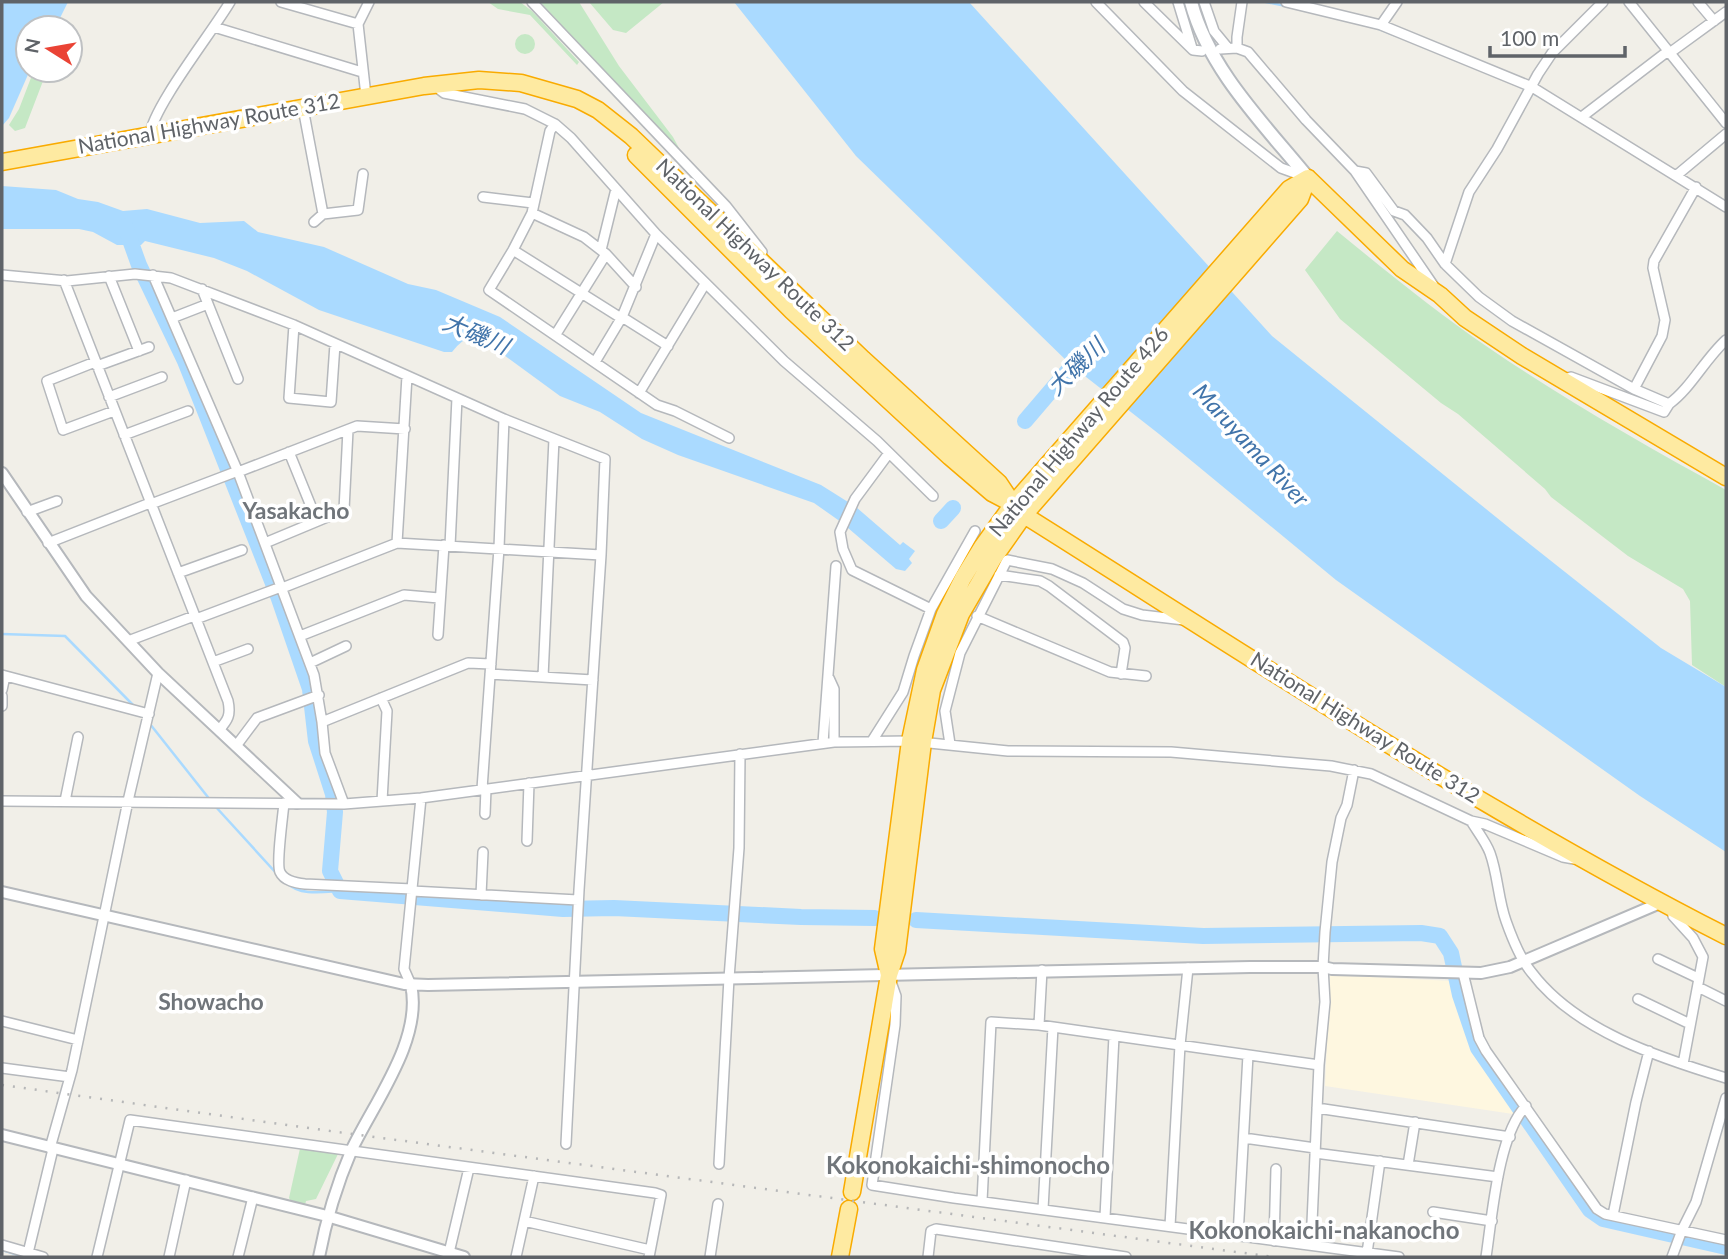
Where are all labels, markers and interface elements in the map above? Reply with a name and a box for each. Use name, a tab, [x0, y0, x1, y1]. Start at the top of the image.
north arrow	[14, 14, 84, 84]
scale bar	[1490, 14, 1625, 58]
text: 100 m	[1500, 25, 1559, 50]
text: N	[19, 36, 45, 55]
street label: National Highway Route 312	[76, 87, 342, 158]
street label: National Highway Route 312	[652, 153, 860, 355]
water label: 大磯川	[439, 307, 516, 361]
street label: National Highway Route 426	[983, 321, 1173, 541]
water label: 大磯川	[1041, 330, 1112, 400]
water label: Maruyama River	[1188, 377, 1316, 512]
district label: Yasakacho	[242, 496, 349, 524]
street label: National Highway Route 312	[1247, 646, 1485, 808]
district label: Showacho	[158, 987, 264, 1015]
district label: Kokonokaichi-shimonocho	[826, 1150, 1110, 1179]
district label: Kokonokaichi-nakanocho	[1189, 1215, 1459, 1244]

